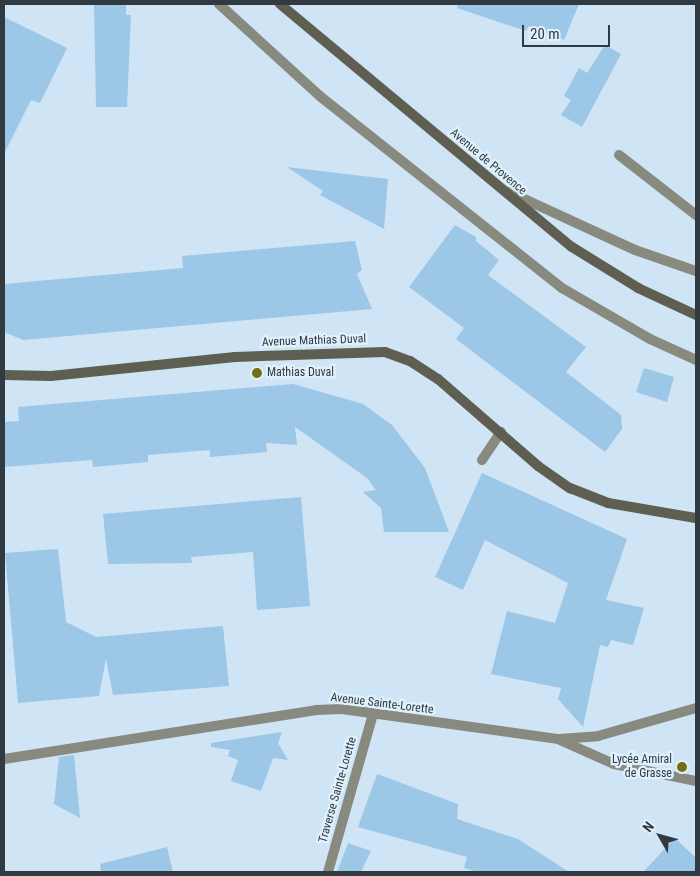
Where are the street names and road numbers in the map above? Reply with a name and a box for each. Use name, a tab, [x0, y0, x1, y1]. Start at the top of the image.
street label: Avenue de Provence	[447, 126, 529, 198]
street label: Avenue Mathias Duval	[262, 332, 366, 350]
street label: Avenue Sainte-Lorette	[330, 691, 434, 717]
street label: Traverse Sainte-Lorette	[316, 735, 360, 845]

